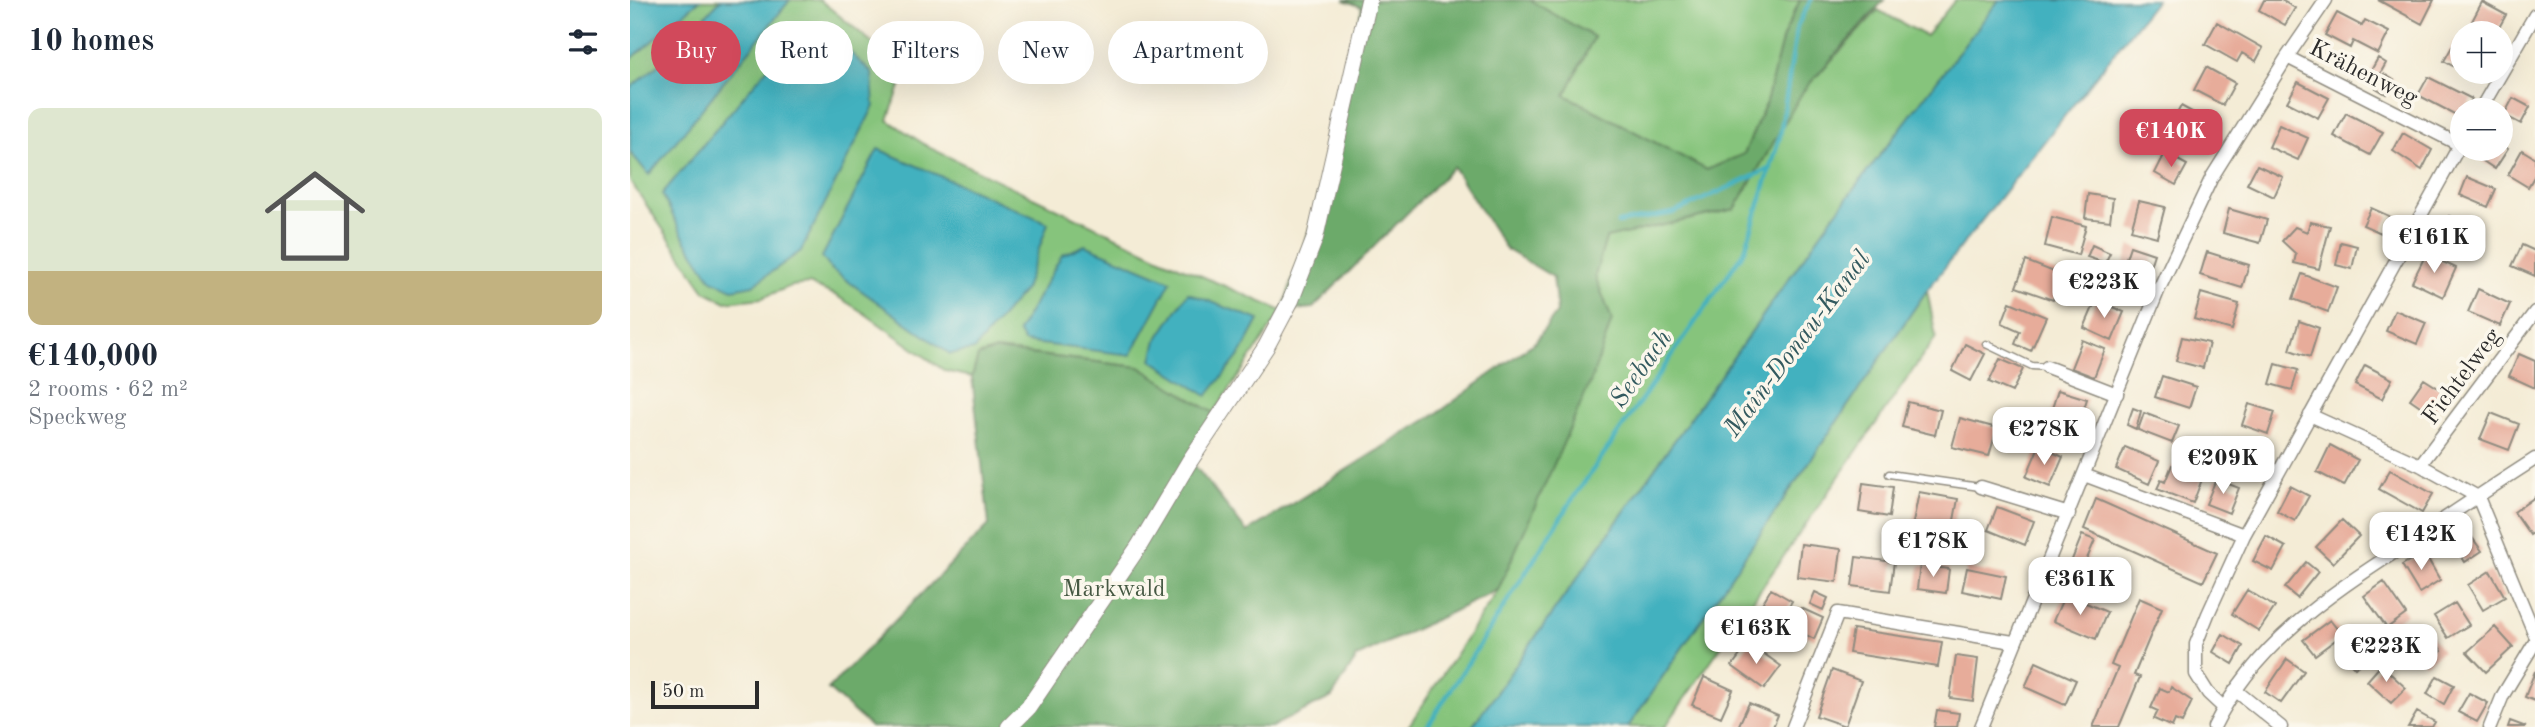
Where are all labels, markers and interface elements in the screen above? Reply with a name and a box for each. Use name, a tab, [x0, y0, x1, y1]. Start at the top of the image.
chip: Buy	[651, 21, 741, 84]
chip: Rent	[755, 21, 853, 84]
chip: Filters	[867, 21, 984, 84]
chip: New	[998, 21, 1094, 84]
chip: Apartment	[1108, 21, 1268, 84]
map controls	[2450, 21, 2513, 161]
button: +	[2450, 21, 2513, 84]
icon: filters	[564, 23, 602, 61]
text: 10 homes	[28, 27, 154, 57]
street label: Krähenweg	[2305, 36, 2421, 111]
button: −	[2450, 98, 2513, 161]
pin: €140K	[2122, 110, 2220, 169]
text: €140K	[2135, 120, 2207, 143]
icon: home	[252, 153, 378, 279]
pin: €161K	[2385, 216, 2483, 275]
text: €161K	[2398, 226, 2470, 249]
water label: Main-Donau-Kanal	[1719, 246, 1876, 443]
pin: €223K	[2055, 260, 2153, 320]
text: €223K	[2068, 271, 2140, 294]
street label: Fichtelweg	[2419, 325, 2506, 430]
water label: Seebach	[1606, 326, 1678, 413]
text: €140,000	[28, 342, 158, 372]
text: 2 rooms · 62 m²	[28, 378, 188, 401]
text: Speckweg	[28, 406, 127, 429]
pin: €278K	[1995, 407, 2093, 467]
text: €278K	[2008, 418, 2080, 441]
pin: €209K	[2174, 436, 2272, 496]
text: €209K	[2187, 447, 2259, 470]
pin: €142K	[2372, 512, 2470, 572]
pin: €178K	[1884, 520, 1982, 579]
text: €142K	[2385, 523, 2457, 546]
text: €178K	[1897, 530, 1969, 553]
pin: €361K	[2031, 558, 2129, 617]
text: €361K	[2044, 568, 2116, 591]
park label: Markwald	[1062, 578, 1166, 602]
pin: €163K	[1707, 606, 1805, 666]
text: €163K	[1720, 617, 1792, 640]
pin: €223K	[2337, 624, 2435, 684]
text: €223K	[2350, 635, 2422, 658]
scale bar	[651, 678, 760, 710]
text: 50 m	[662, 683, 704, 702]

